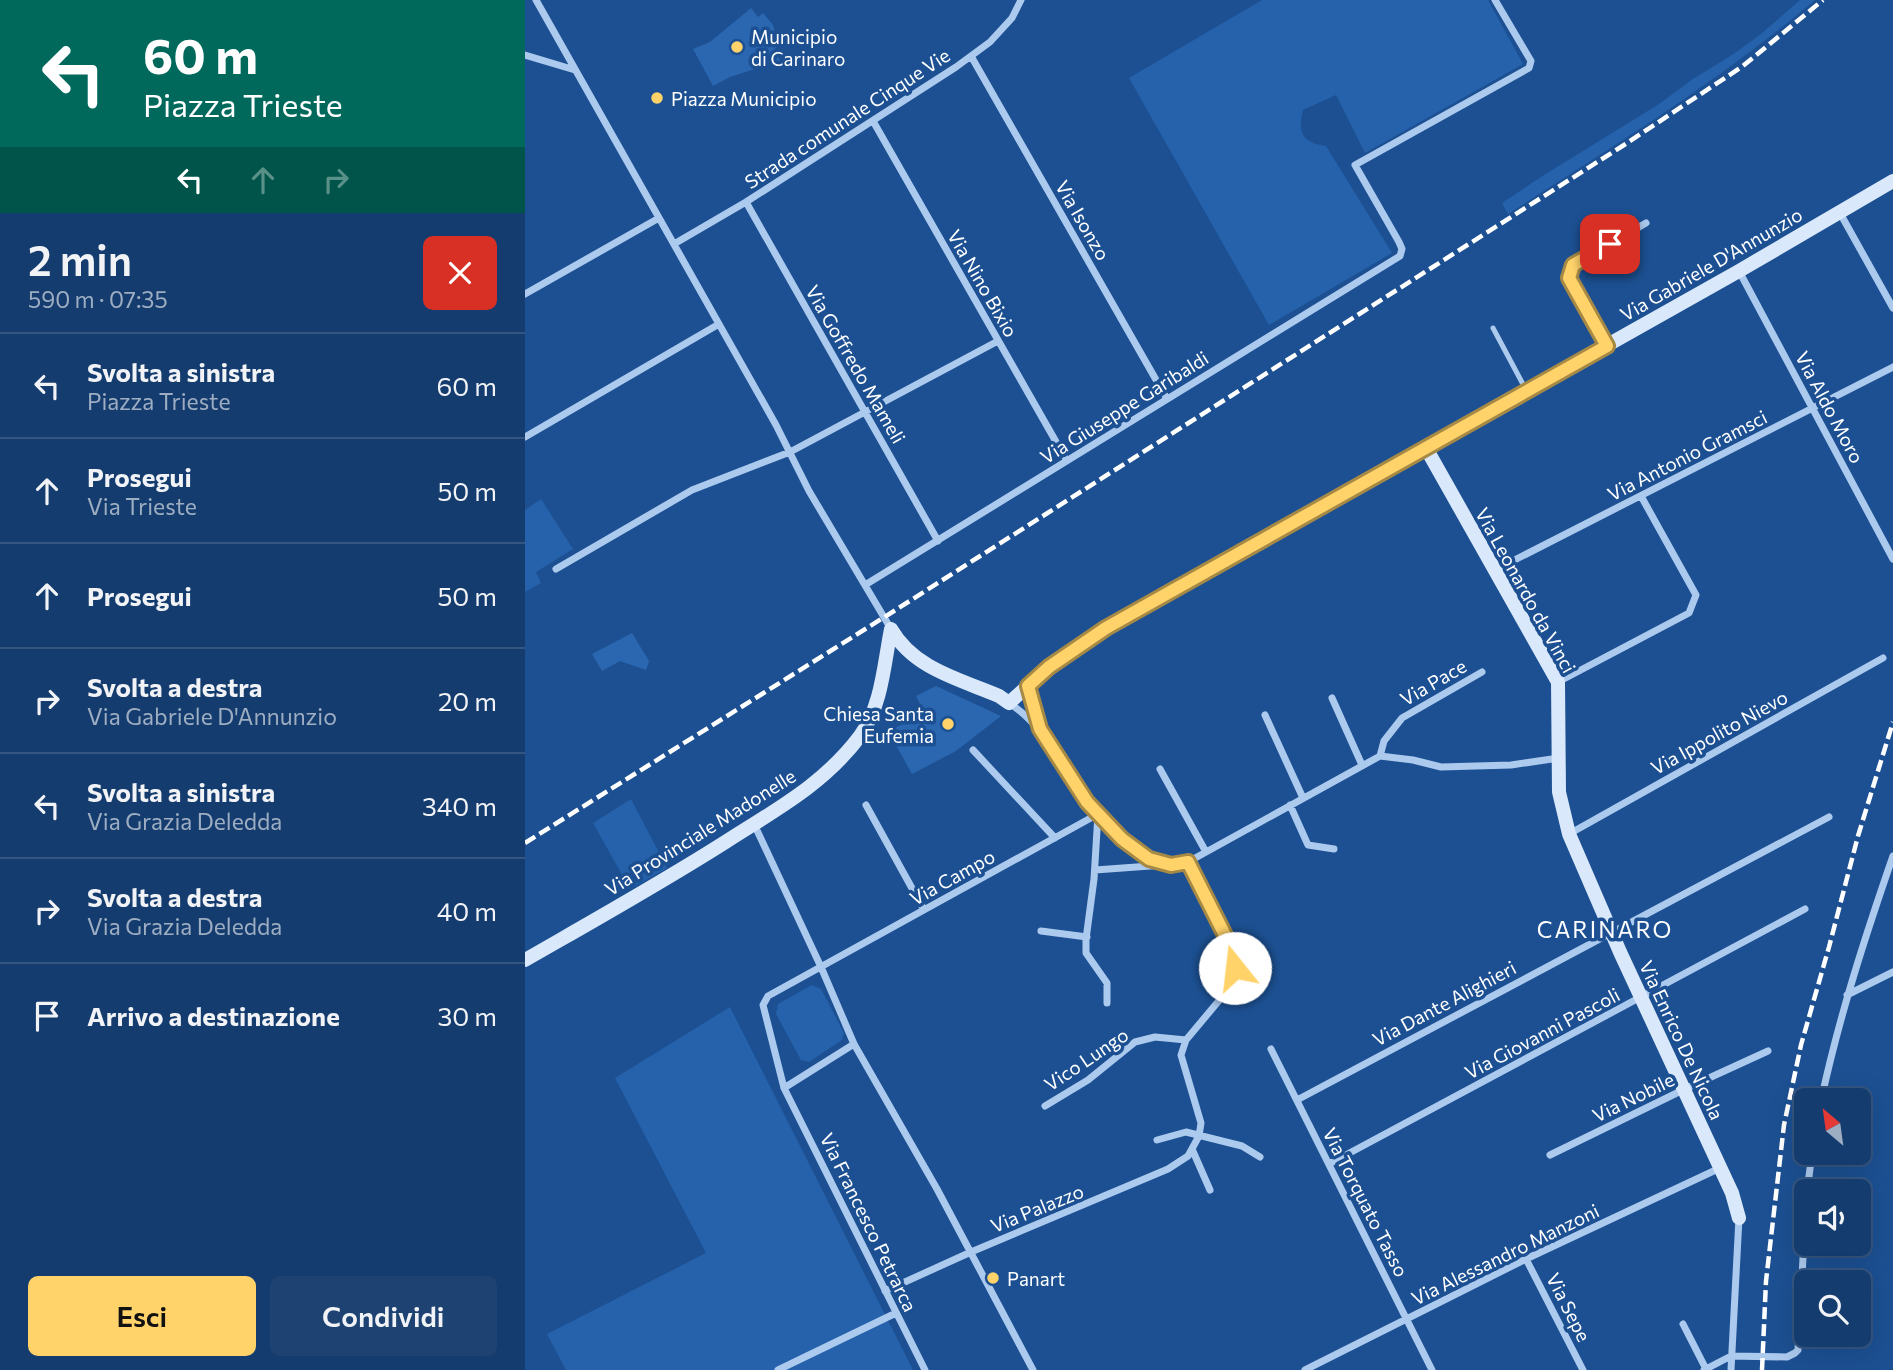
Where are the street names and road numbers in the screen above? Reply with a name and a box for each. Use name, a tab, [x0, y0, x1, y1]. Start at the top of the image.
street label: Strada comunale Cinque Vie	[740, 43, 954, 193]
street label: Via Isonzo	[1051, 176, 1115, 264]
street label: Via Gabriele D'Annunzio	[1616, 202, 1806, 326]
street label: Via Nino Bixio	[943, 225, 1023, 341]
street label: Via Goffredo Mameli	[801, 281, 911, 447]
street label: Via Giuseppe Garibaldi	[1036, 346, 1212, 468]
street label: Via Aldo Moro	[1791, 347, 1869, 467]
street label: Via Antonio Gramsci	[1603, 405, 1771, 505]
street label: Via Leonardo da Vinci	[1471, 503, 1581, 677]
street label: Via Pace	[1396, 654, 1470, 710]
street label: Via Ippolito Nievo	[1647, 685, 1791, 779]
street label: Via Provinciale Madonelle	[600, 764, 800, 900]
street label: Via Campo	[905, 844, 999, 910]
street label: Via Dante Alighieri	[1368, 956, 1520, 1050]
street label: Via Enrico De Nicola	[1635, 957, 1729, 1123]
street label: Via Giovanni Pascoli	[1461, 982, 1623, 1084]
street label: Vico Lungo	[1040, 1023, 1132, 1095]
street label: Via Nobile	[1588, 1067, 1678, 1127]
street label: Via Torquato Tasso	[1318, 1124, 1414, 1280]
street label: Via Francesco Petrarca	[816, 1129, 922, 1315]
street label: Via Palazzo	[987, 1179, 1087, 1237]
street label: Via Alessandro Manzoni	[1407, 1198, 1603, 1310]
street label: Via Sepe	[1542, 1269, 1596, 1345]

